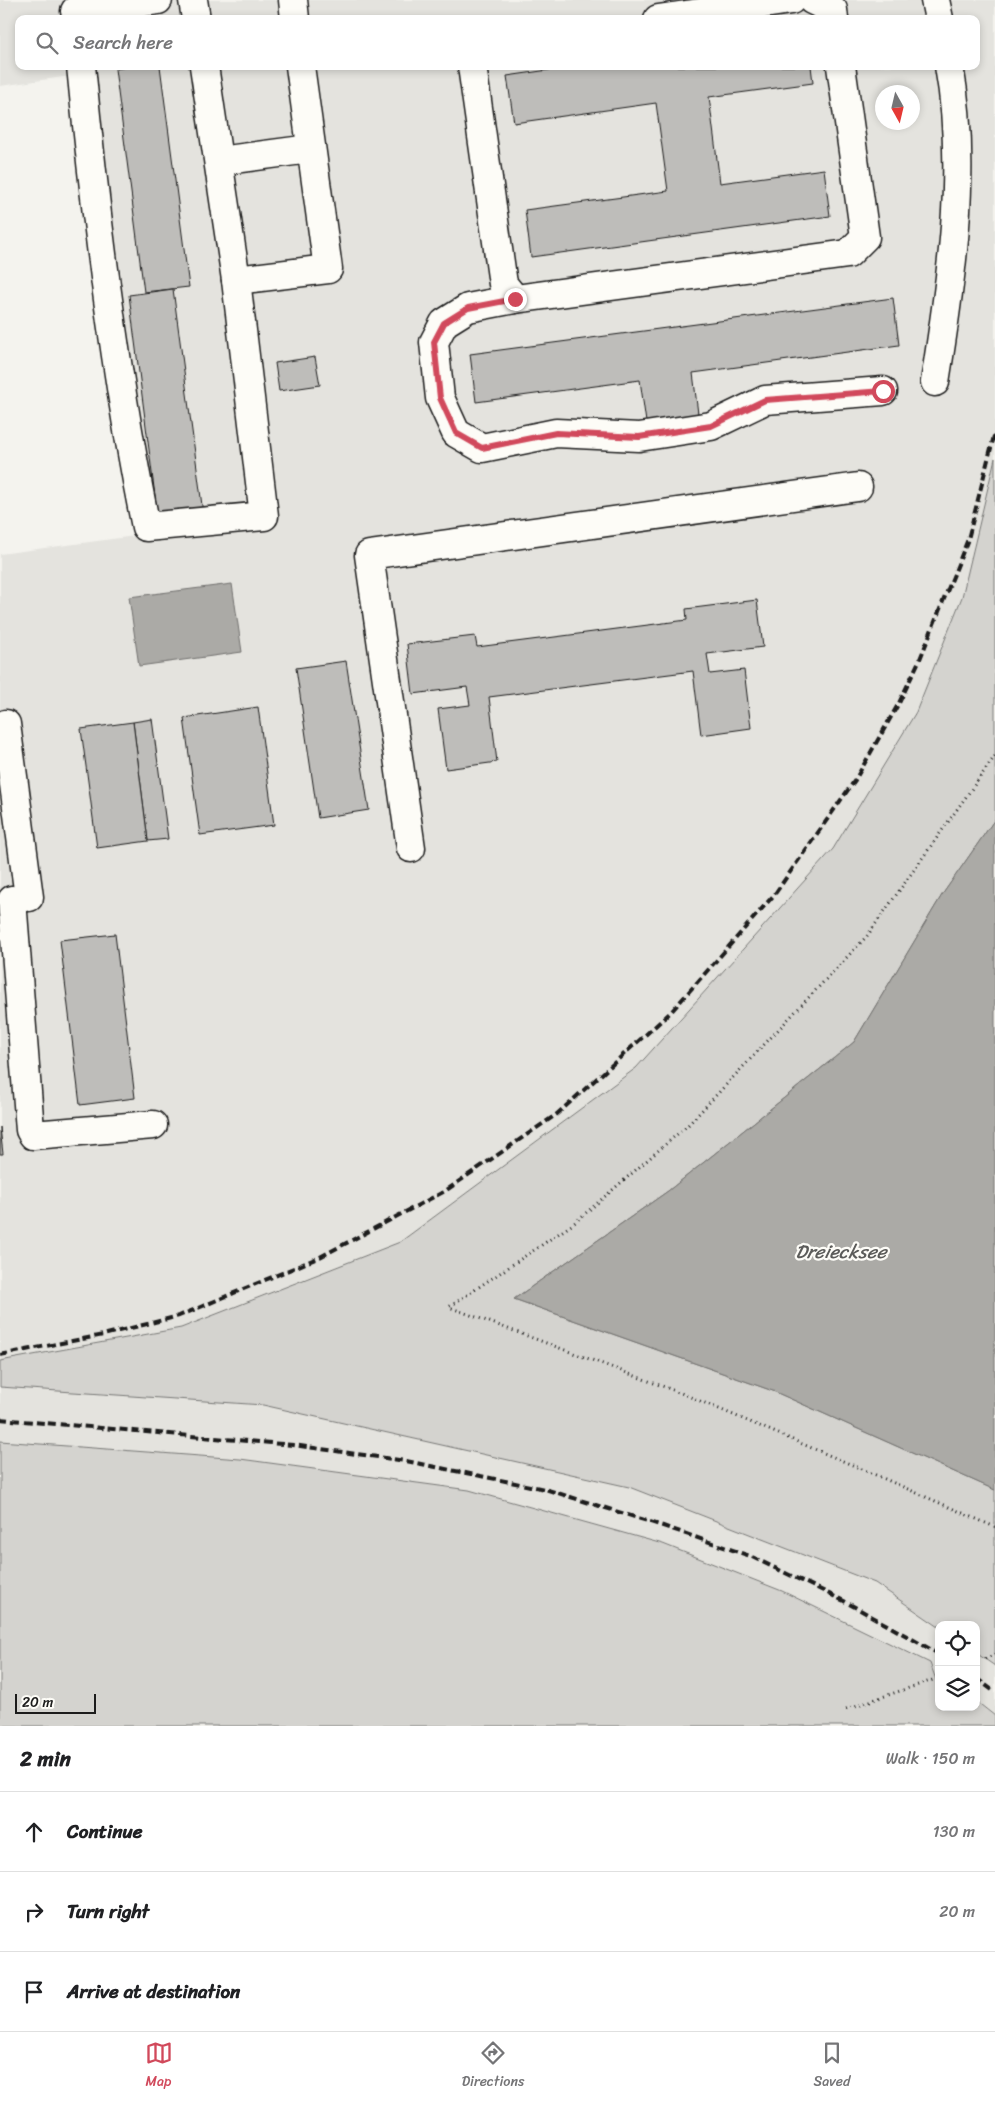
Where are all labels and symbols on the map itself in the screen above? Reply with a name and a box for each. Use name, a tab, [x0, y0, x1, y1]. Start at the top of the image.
north arrow	[875, 85, 920, 130]
route end	[504, 288, 527, 311]
route start	[872, 380, 895, 403]
water label: Dreiecksee	[795, 1235, 889, 1268]
scale bar	[15, 1691, 96, 1714]

